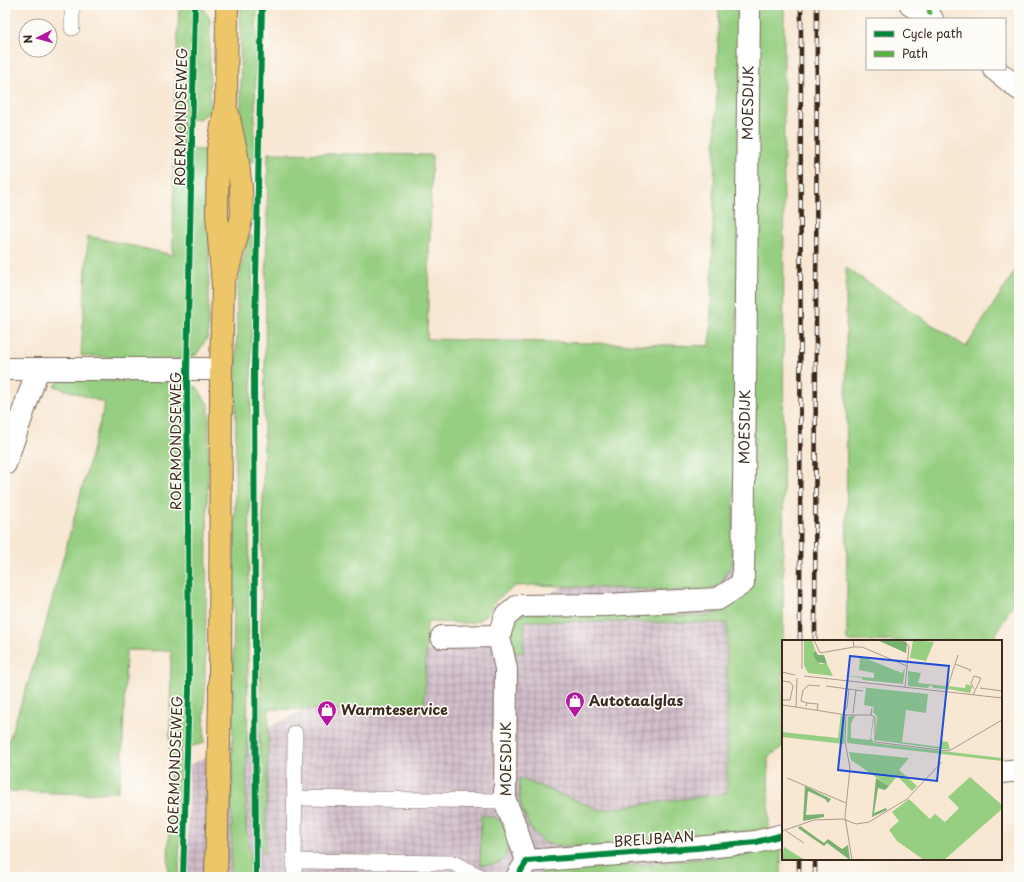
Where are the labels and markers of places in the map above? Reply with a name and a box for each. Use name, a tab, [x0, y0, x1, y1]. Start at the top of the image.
shop icon: Autotaalglas	[564, 690, 586, 718]
place label: Autotaalglas	[589, 690, 683, 711]
shop icon: Warmteservice	[316, 699, 338, 727]
place label: Warmteservice	[341, 699, 448, 720]

